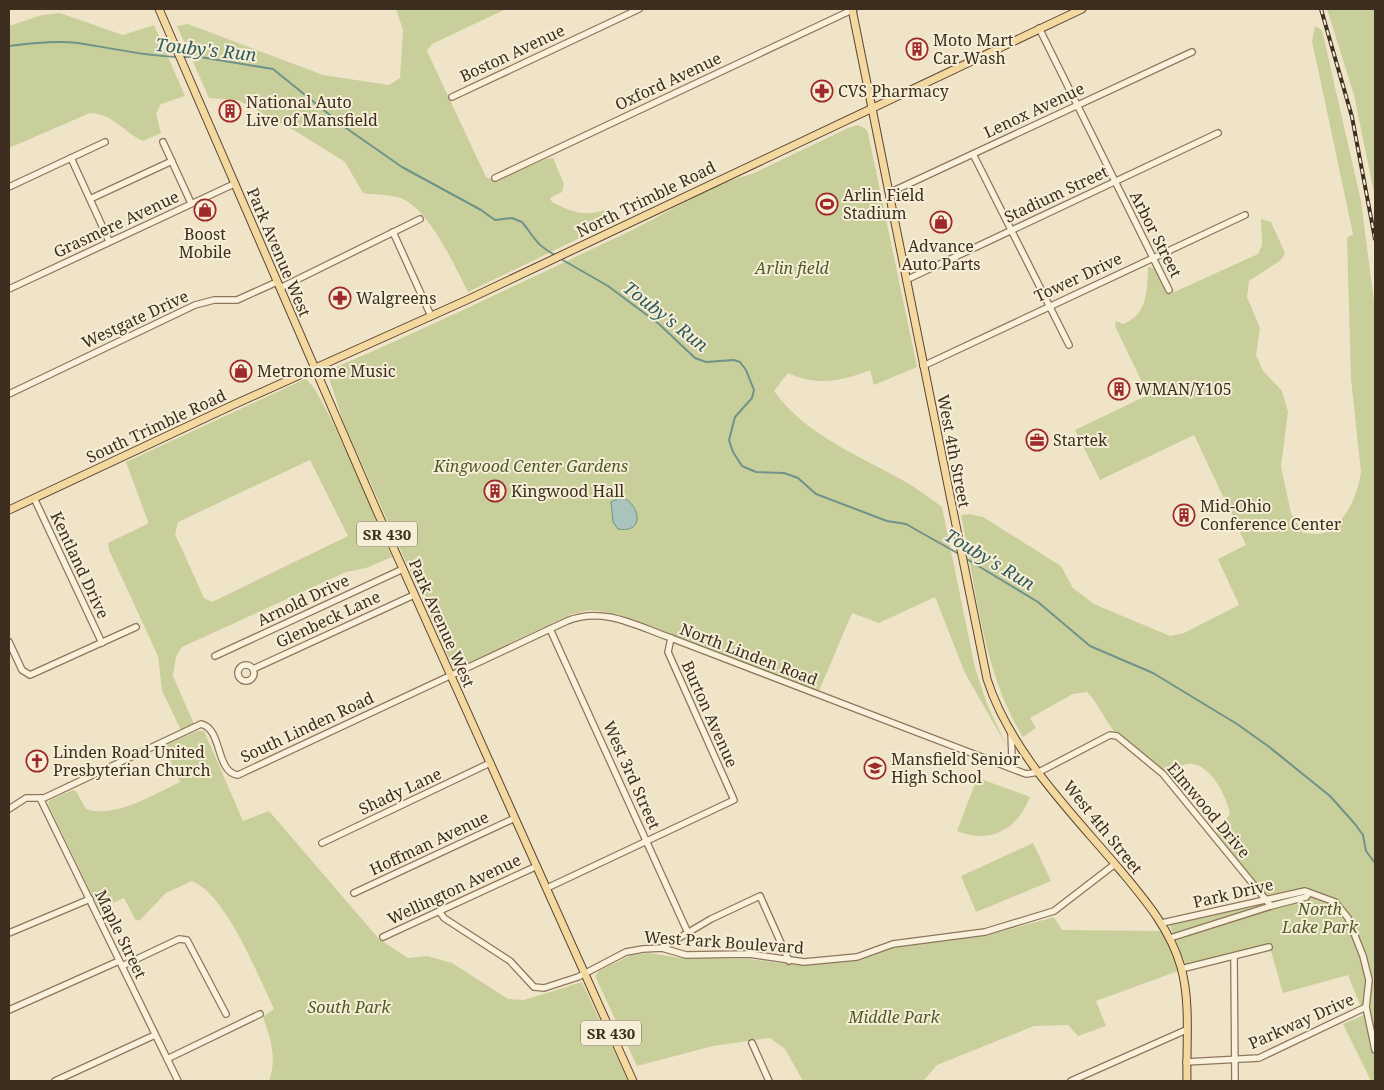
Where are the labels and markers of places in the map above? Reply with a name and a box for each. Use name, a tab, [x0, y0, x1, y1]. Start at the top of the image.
place label: Moto Mart Car Wash	[933, 29, 1014, 69]
building icon: Moto Mart Car Wash	[905, 37, 929, 61]
pharmacy icon: CVS Pharmacy	[810, 79, 834, 103]
place label: CVS Pharmacy	[838, 80, 950, 102]
place label: National Auto Live of Mansfield	[246, 91, 378, 131]
building icon: National Auto Live of Mansfield	[218, 99, 242, 123]
place label: Arlin Field Stadium	[843, 184, 924, 224]
sports icon: Arlin Field Stadium	[815, 192, 839, 216]
shop icon: Boost Mobile	[193, 198, 217, 222]
shop icon: Advance Auto Parts	[929, 210, 953, 234]
place label: Boost Mobile	[179, 223, 231, 263]
place label: Advance Auto Parts	[901, 235, 981, 275]
pharmacy icon: Walgreens	[328, 286, 352, 310]
place label: Walgreens	[356, 287, 436, 309]
shop icon: Metronome Music	[229, 359, 253, 383]
place label: Metronome Music	[257, 360, 396, 382]
building icon: WMAN/Y105	[1107, 377, 1131, 401]
place label: WMAN/Y105	[1135, 378, 1232, 400]
office icon: Startek	[1025, 428, 1049, 452]
place label: Startek	[1053, 429, 1108, 451]
building icon: Kingwood Hall	[483, 479, 507, 503]
place label: Kingwood Hall	[511, 480, 624, 502]
place label: Mid-Ohio Conference Center	[1200, 495, 1342, 535]
building icon: Mid-Ohio Conference Center	[1172, 503, 1196, 527]
place label: Linden Road United Presbyterian Church	[53, 741, 211, 781]
place label: Mansfield Senior High School	[891, 748, 1021, 788]
church icon: Linden Road United Presbyterian Church	[25, 749, 49, 773]
school or university icon: Mansfield Senior High School	[863, 756, 887, 780]

